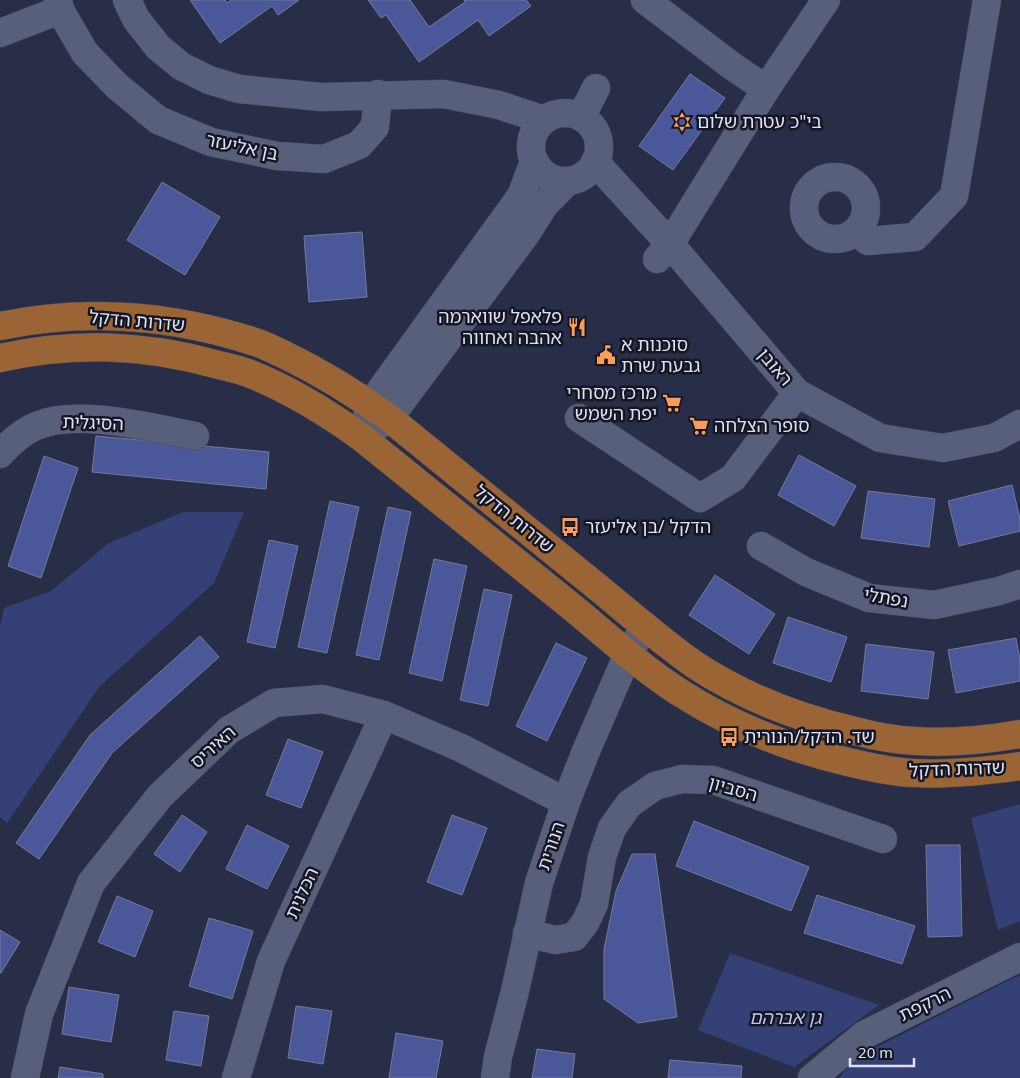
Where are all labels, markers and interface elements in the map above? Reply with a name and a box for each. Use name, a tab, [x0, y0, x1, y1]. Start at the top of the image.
place label: בי"כ עטרת שלום	[697, 109, 822, 133]
synagogue icon: בי"כ עטרת שלום	[671, 111, 693, 133]
street label: בן אליעזר	[204, 127, 280, 165]
street label: שדרות הדקל	[88, 304, 186, 336]
place label: פלאפל שווארמה אהבה ואחווה	[438, 304, 562, 349]
restaurant icon: פלאפל שווארמה אהבה ואחווה	[566, 316, 588, 338]
place label: סוכנות א גבעת שרת	[621, 332, 701, 377]
street label: ראובן	[753, 342, 799, 390]
public building icon: סוכנות א גבעת שרת	[595, 344, 617, 366]
place label: מרכז מסחרי יפת השמש	[566, 380, 657, 425]
supermarket icon: מרכז מסחרי יפת השמש	[661, 392, 683, 414]
street label: הסיגלית	[62, 409, 124, 435]
place label: סופר הצלחה	[714, 413, 810, 437]
supermarket icon: סופר הצלחה	[688, 415, 710, 437]
street label: שדרות הדקל	[470, 479, 559, 558]
place label: הדקל /בן אליעזר	[585, 514, 711, 538]
bus stop icon: הדקל /בן אליעזר	[559, 516, 581, 538]
street label: נפתלי	[862, 581, 910, 613]
street label: האיריס	[184, 719, 240, 773]
place label: שד. הדקל/הנורית	[744, 724, 875, 748]
bus stop icon: שד. הדקל/הנורית	[718, 726, 740, 748]
street label: שדרות הדקל	[909, 754, 1005, 782]
street label: הסביון	[706, 770, 761, 806]
street label: הנורית	[531, 818, 570, 873]
street label: הכלנית	[279, 863, 323, 922]
street label: הרקפת	[895, 980, 955, 1026]
park label: גן אברהם	[749, 1005, 822, 1029]
scale bar	[850, 1036, 914, 1068]
text: 20 m	[858, 1042, 893, 1062]

